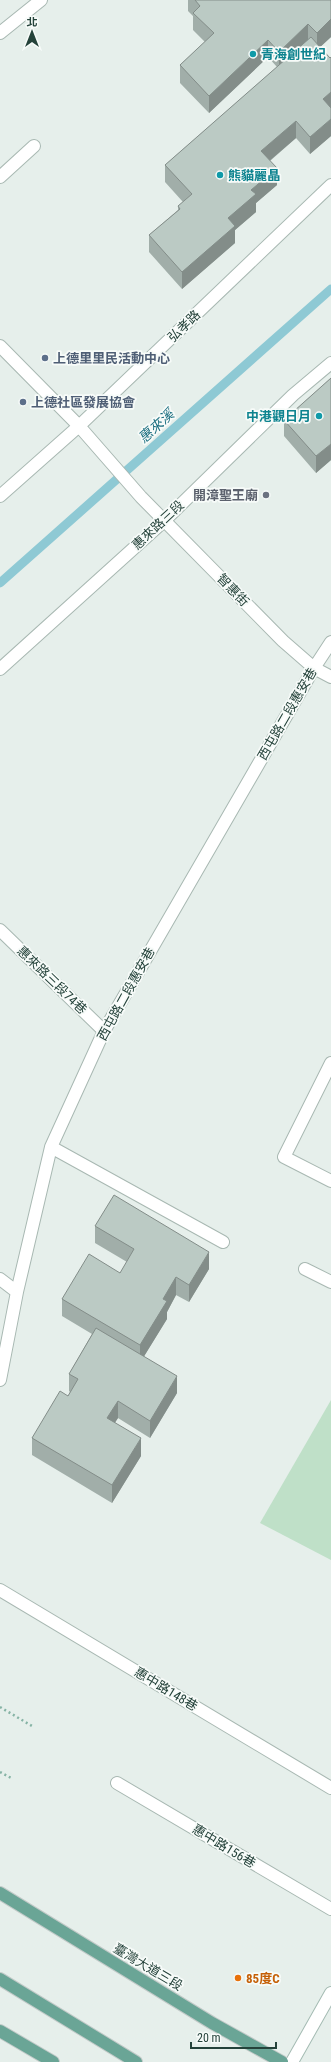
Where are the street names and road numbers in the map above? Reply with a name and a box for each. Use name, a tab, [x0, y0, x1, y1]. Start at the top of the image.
street label: 弘孝路	[165, 307, 203, 345]
street label: 惠來路三段	[129, 497, 187, 553]
street label: 智惠街	[214, 571, 252, 609]
street label: 西屯路二段惠安巷	[255, 665, 319, 763]
street label: 惠來路三段74巷	[14, 943, 90, 1017]
street label: 西屯路二段惠安巷	[94, 945, 158, 1043]
street label: 惠中路148巷	[132, 1664, 200, 1714]
street label: 惠中路156巷	[190, 1821, 258, 1871]
street label: 臺灣大道三段	[111, 1940, 185, 1994]

